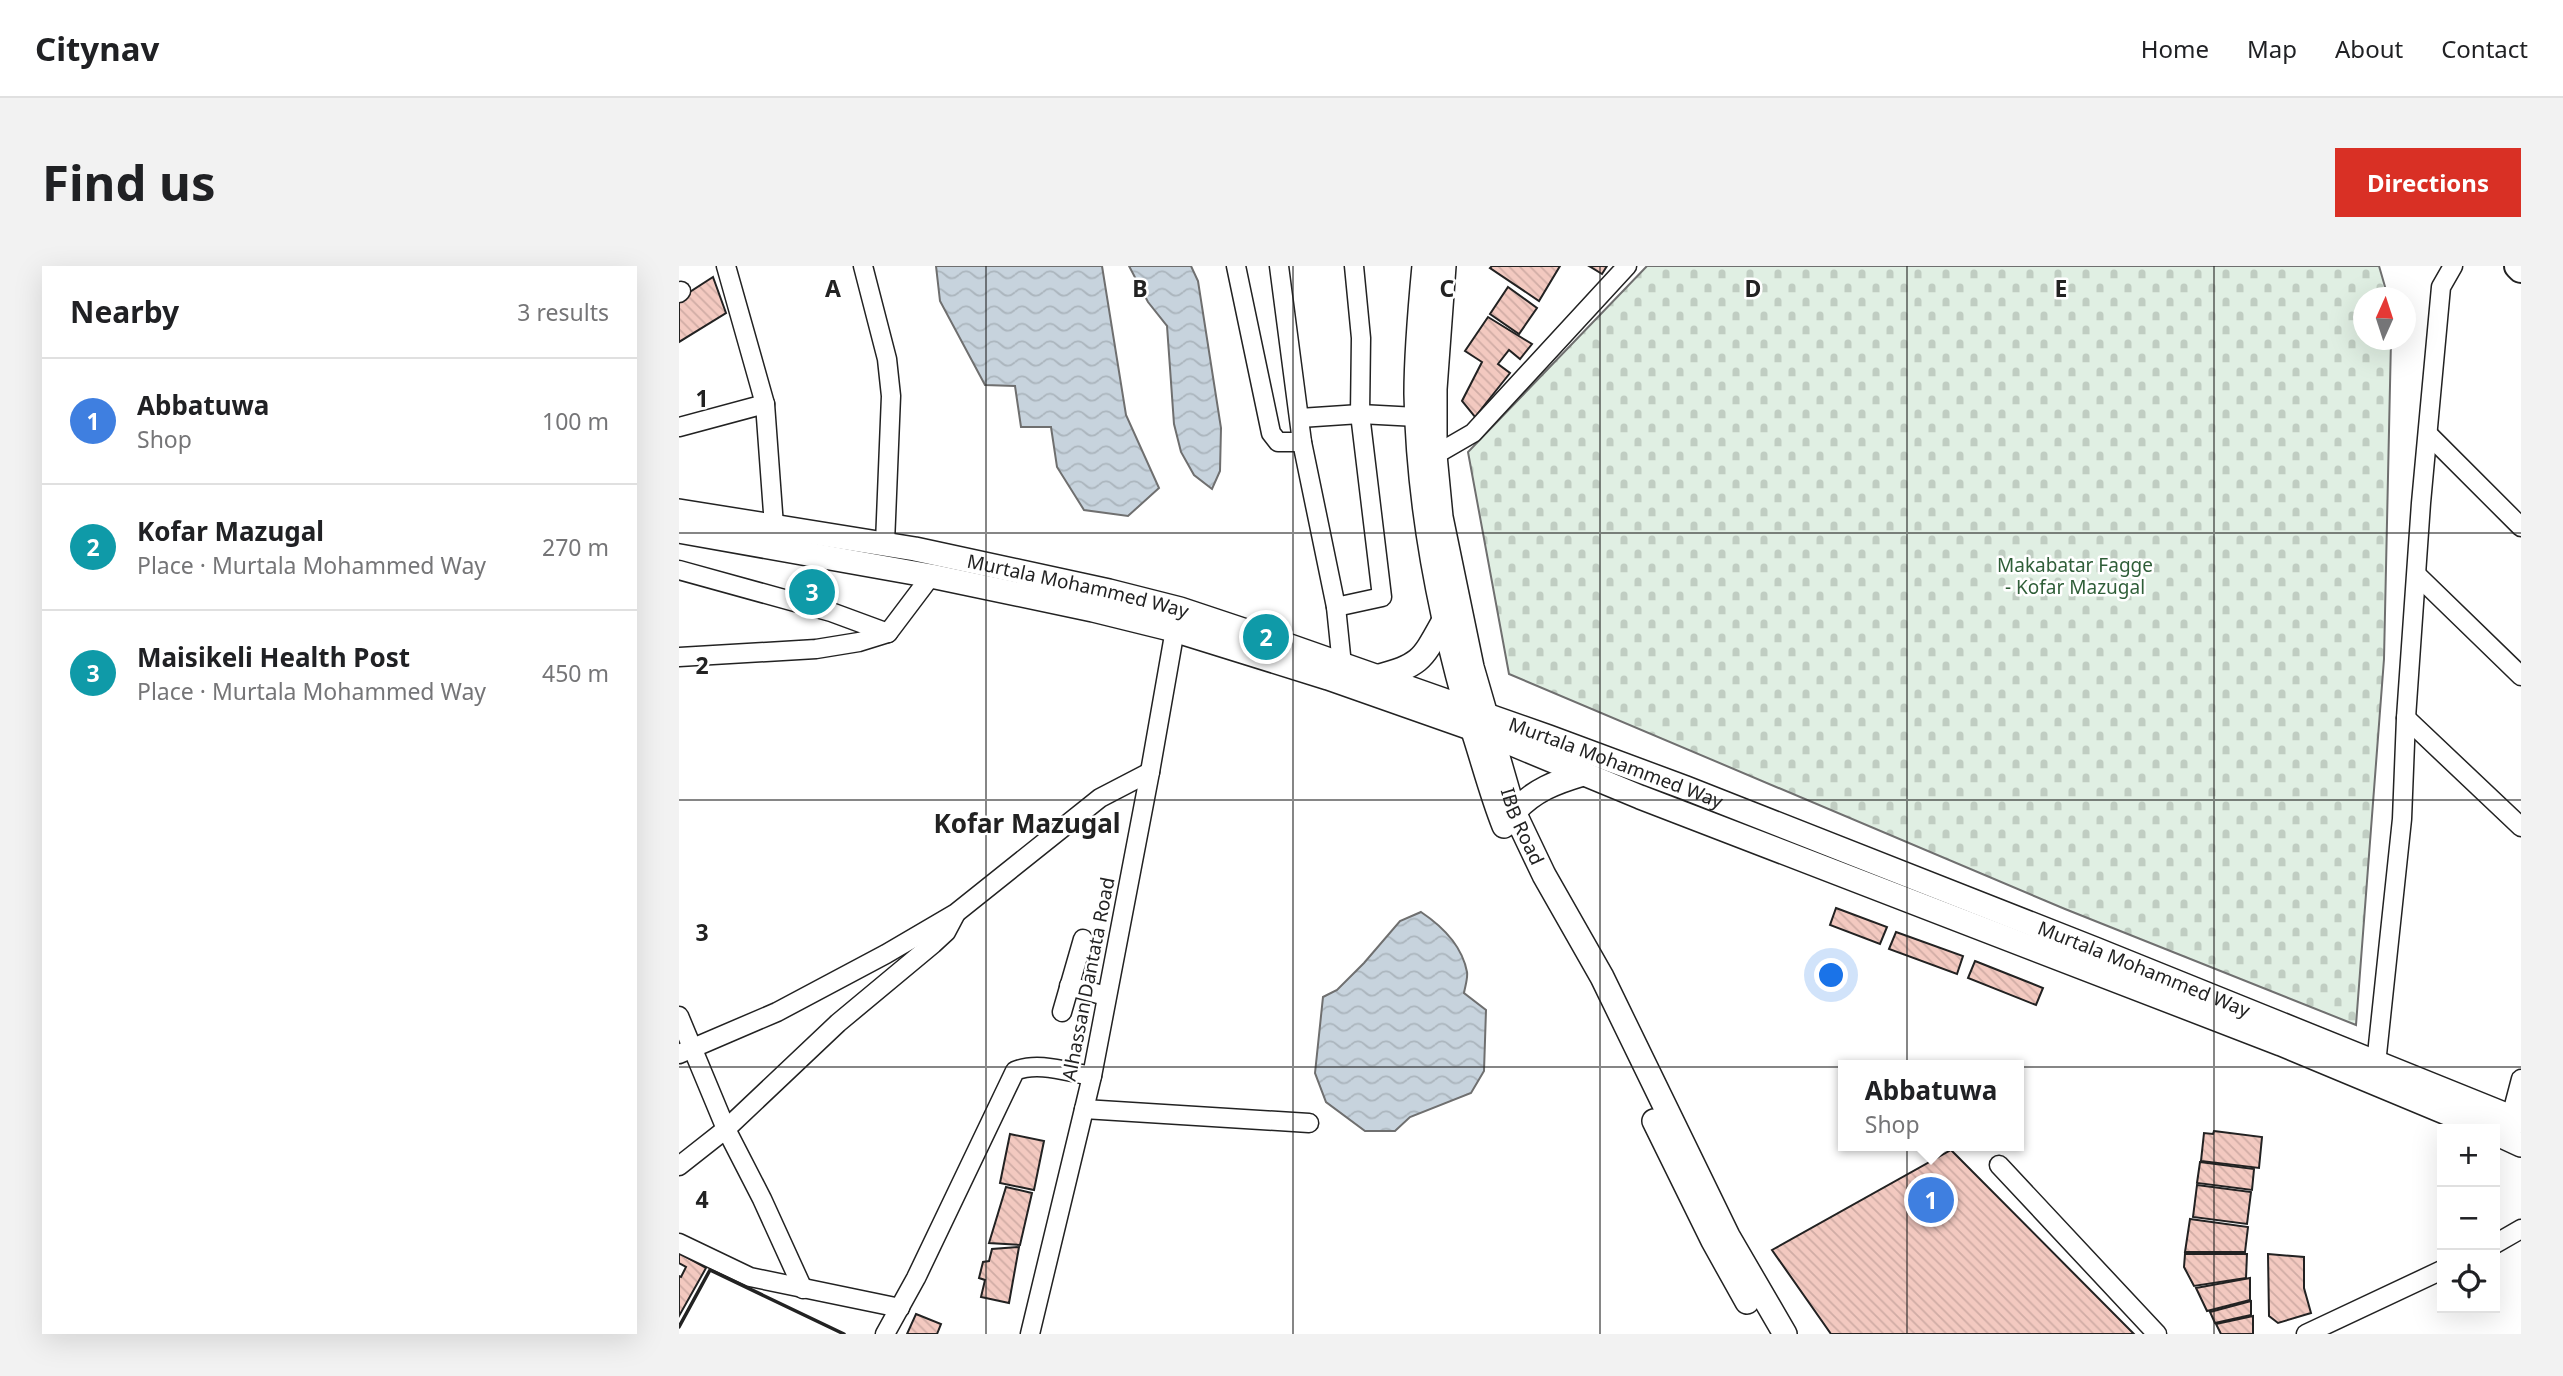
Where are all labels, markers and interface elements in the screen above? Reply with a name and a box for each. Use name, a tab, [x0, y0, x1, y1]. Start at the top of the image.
text: Citynav	[35, 26, 159, 71]
text: Home	[2141, 32, 2209, 65]
text: Map	[2247, 32, 2297, 65]
text: About	[2335, 32, 2403, 65]
text: Contact	[2441, 32, 2528, 65]
button: Directions	[2335, 148, 2521, 217]
text: Find us	[42, 149, 216, 215]
text: A	[825, 272, 841, 304]
text: B	[1132, 272, 1148, 304]
text: C	[1440, 272, 1455, 304]
text: D	[1745, 272, 1761, 304]
text: E	[2055, 272, 2067, 304]
north arrow	[2353, 287, 2416, 350]
text: Nearby	[70, 291, 179, 332]
text: 3 results	[517, 296, 609, 328]
text: 1	[695, 382, 709, 414]
text: Abbatuwa	[137, 387, 269, 423]
text: 1	[86, 405, 100, 437]
text: 100 m	[542, 405, 609, 437]
text: Shop	[137, 423, 192, 455]
text: Kofar Mazugal	[137, 513, 324, 549]
text: 2	[86, 531, 100, 563]
text: 270 m	[542, 531, 609, 563]
street label: Murtala Mohammed Way	[965, 548, 1192, 624]
text: Place · Murtala Mohammed Way	[137, 549, 486, 581]
park label: Makabatar Fagge - Kofar Mazugal	[1997, 552, 2153, 600]
pin: 3	[789, 566, 835, 618]
pin: 2	[1243, 611, 1289, 663]
text: Maisikeli Health Post	[137, 639, 410, 675]
text: 2	[695, 649, 709, 681]
text: 3	[86, 657, 100, 689]
text: 450 m	[542, 657, 609, 689]
text: Place · Murtala Mohammed Way	[137, 675, 486, 707]
street label: Murtala Mohammed Way	[1505, 711, 1727, 814]
street label: IBB Road	[1495, 785, 1550, 869]
district label: Kofar Mazugal	[933, 805, 1121, 841]
street label: Alhassan Dantata Road	[1055, 875, 1121, 1083]
street label: Murtala Mohammed Way	[2034, 915, 2254, 1023]
text: 3	[695, 916, 709, 948]
your location	[1814, 958, 1848, 992]
popup	[1838, 1060, 2024, 1151]
text: Abbatuwa	[1865, 1072, 1997, 1108]
text: Shop	[1865, 1108, 1920, 1140]
map controls	[2437, 1124, 2500, 1313]
button: +	[2437, 1124, 2500, 1187]
pin: 1	[1908, 1174, 1954, 1226]
text: 4	[695, 1183, 709, 1215]
button: −	[2437, 1187, 2500, 1250]
button: locate	[2437, 1250, 2500, 1313]

